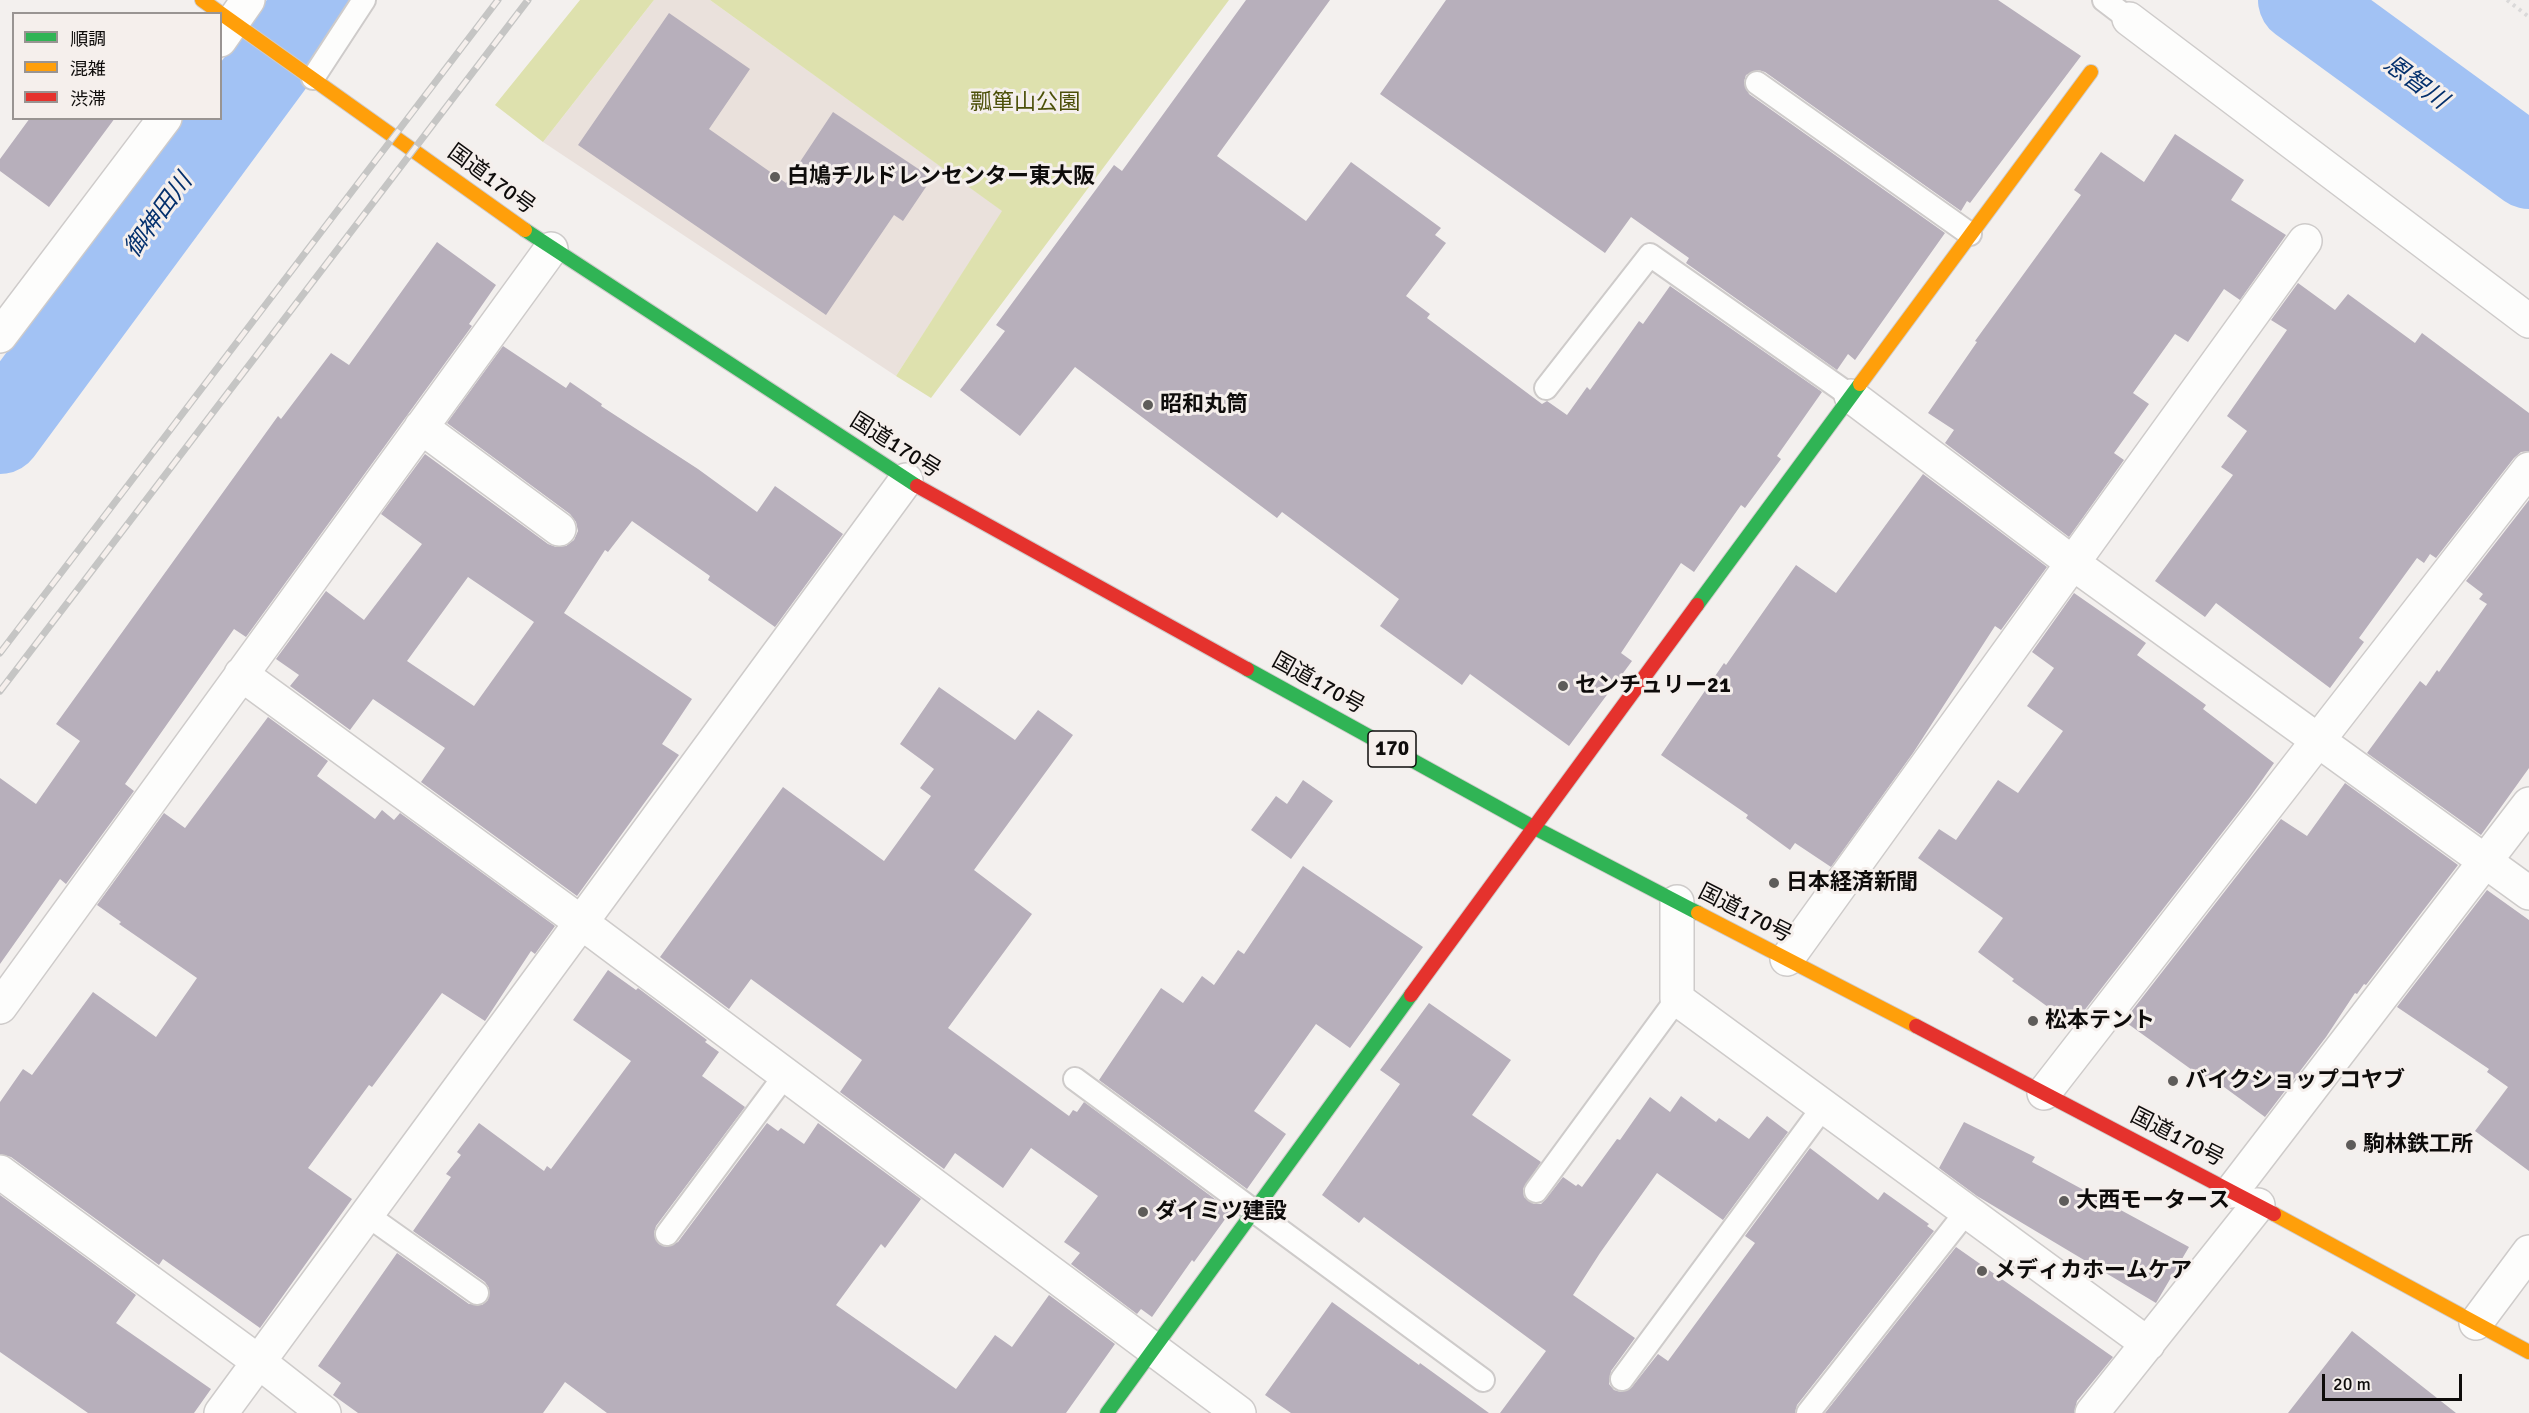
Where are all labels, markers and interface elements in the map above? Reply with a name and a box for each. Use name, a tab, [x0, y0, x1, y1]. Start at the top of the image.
legend	[12, 12, 222, 120]
text: 順調	[70, 28, 106, 50]
water label: 恩智川	[2377, 50, 2453, 116]
text: 混雑	[70, 58, 106, 80]
text: 渋滞	[70, 88, 106, 110]
park label: 瓢箪山公園	[970, 90, 1080, 116]
street label: 国道170号	[442, 139, 540, 221]
place label: 白鳩チルドレンセンター東大阪	[787, 164, 1095, 190]
water label: 御神田川	[119, 169, 199, 263]
marker: 白鳩チルドレンセンター東大阪	[768, 170, 782, 184]
place label: 昭和丸筒	[1160, 392, 1248, 418]
marker: 昭和丸筒	[1141, 398, 1155, 412]
street label: 国道170号	[845, 408, 945, 484]
street label: 国道170号	[1267, 648, 1369, 720]
place label: センチュリー21	[1575, 673, 1731, 699]
marker: センチュリー21	[1556, 679, 1570, 693]
road number: 170	[1368, 731, 1416, 767]
place label: 日本経済新聞	[1786, 870, 1918, 896]
marker: 日本経済新聞	[1767, 876, 1781, 890]
street label: 国道170号	[1694, 879, 1796, 949]
place label: 松本テント	[2045, 1008, 2155, 1034]
marker: 松本テント	[2026, 1014, 2040, 1028]
place label: バイクショップコヤブ	[2185, 1068, 2405, 1094]
marker: バイクショップコヤブ	[2166, 1074, 2180, 1088]
street label: 国道170号	[2126, 1103, 2228, 1173]
place label: 駒林鉄工所	[2363, 1132, 2473, 1158]
marker: 駒林鉄工所	[2344, 1138, 2358, 1152]
place label: 大西モータース	[2076, 1188, 2230, 1214]
marker: 大西モータース	[2057, 1194, 2071, 1208]
place label: ダイミツ建設	[1155, 1199, 1287, 1225]
marker: ダイミツ建設	[1136, 1205, 1150, 1219]
place label: メディカホームケア	[1994, 1258, 2192, 1284]
marker: メディカホームケア	[1975, 1264, 1989, 1278]
scale bar	[2325, 1362, 2464, 1400]
text: 20 m	[2333, 1373, 2371, 1395]

